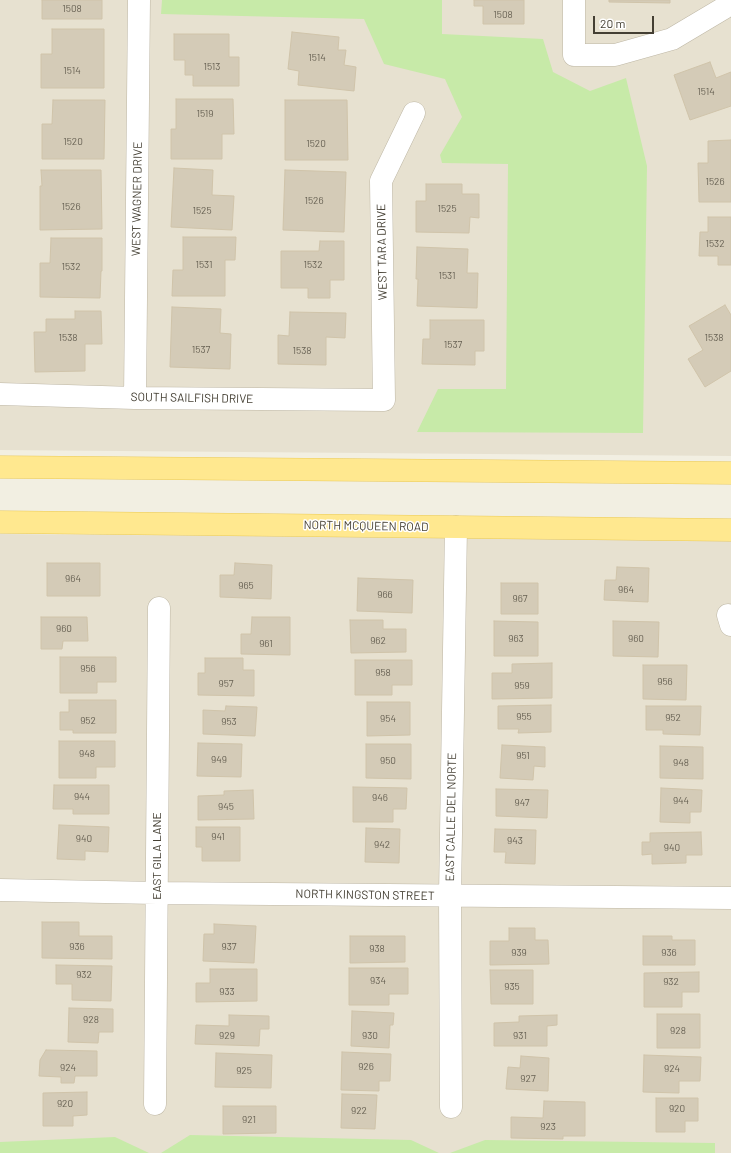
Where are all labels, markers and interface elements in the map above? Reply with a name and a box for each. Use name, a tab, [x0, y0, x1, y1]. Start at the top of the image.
house number: 1508	[62, 3, 82, 15]
scale bar	[595, 8, 656, 34]
house number: 1508	[493, 9, 513, 21]
text: 20 m	[600, 16, 626, 30]
house number: 1514	[308, 52, 326, 64]
house number: 1513	[203, 61, 221, 73]
house number: 1514	[63, 65, 81, 77]
house number: 1514	[697, 86, 715, 98]
house number: 1519	[196, 108, 214, 120]
house number: 1520	[63, 136, 83, 148]
house number: 1520	[306, 138, 326, 150]
street label: WEST WAGNER DRIVE	[129, 142, 145, 256]
house number: 1526	[705, 176, 725, 188]
house number: 1526	[304, 195, 324, 207]
house number: 1526	[61, 201, 81, 213]
house number: 1525	[437, 203, 457, 215]
street label: WEST TARA DRIVE	[374, 204, 390, 300]
house number: 1525	[192, 205, 212, 217]
house number: 1532	[705, 238, 725, 250]
house number: 1531	[195, 259, 213, 271]
house number: 1532	[303, 259, 323, 271]
house number: 1532	[61, 261, 81, 273]
house number: 1531	[438, 270, 456, 282]
house number: 1538	[59, 332, 77, 344]
house number: 1538	[705, 332, 723, 344]
house number: 1537	[444, 339, 462, 351]
house number: 1537	[192, 344, 210, 356]
house number: 1538	[293, 345, 311, 357]
street label: SOUTH SAILFISH DRIVE	[131, 390, 253, 406]
street label: NORTH MCQUEEN ROAD	[303, 518, 429, 534]
house number: 964	[65, 573, 81, 585]
house number: 965	[238, 580, 254, 592]
house number: 964	[618, 584, 634, 596]
house number: 966	[377, 589, 393, 601]
house number: 967	[512, 593, 528, 605]
house number: 960	[56, 623, 72, 635]
house number: 963	[508, 633, 524, 645]
house number: 960	[628, 633, 644, 645]
house number: 962	[370, 635, 386, 647]
house number: 961	[259, 638, 273, 650]
house number: 956	[80, 663, 96, 675]
house number: 958	[375, 667, 391, 679]
house number: 956	[657, 676, 673, 688]
house number: 957	[218, 678, 234, 690]
house number: 959	[514, 680, 530, 692]
house number: 955	[516, 711, 532, 723]
house number: 952	[665, 712, 681, 724]
house number: 954	[380, 713, 396, 725]
house number: 952	[80, 715, 96, 727]
house number: 953	[221, 716, 237, 728]
house number: 948	[79, 748, 95, 760]
house number: 951	[516, 750, 530, 762]
street label: EAST CALLE DEL NORTE	[443, 752, 459, 882]
house number: 949	[211, 754, 227, 766]
house number: 950	[380, 755, 396, 767]
house number: 948	[673, 757, 689, 769]
house number: 944	[74, 791, 90, 803]
house number: 946	[372, 792, 388, 804]
house number: 944	[673, 795, 689, 807]
house number: 947	[514, 797, 530, 809]
house number: 945	[218, 801, 234, 813]
street label: EAST GILA LANE	[150, 812, 164, 900]
house number: 941	[211, 831, 225, 843]
house number: 940	[76, 833, 92, 845]
house number: 943	[507, 835, 523, 847]
house number: 942	[374, 839, 390, 851]
house number: 940	[664, 842, 680, 854]
street label: NORTH KINGSTON STREET	[295, 887, 435, 903]
house number: 936	[69, 941, 85, 953]
house number: 937	[221, 941, 237, 953]
house number: 938	[369, 943, 385, 955]
house number: 939	[511, 947, 527, 959]
house number: 936	[661, 947, 677, 959]
house number: 932	[76, 969, 92, 981]
house number: 934	[370, 975, 386, 987]
house number: 932	[663, 976, 679, 988]
house number: 935	[504, 981, 520, 993]
house number: 933	[219, 986, 235, 998]
house number: 928	[83, 1014, 99, 1026]
house number: 928	[670, 1025, 686, 1037]
house number: 929	[219, 1030, 235, 1042]
house number: 930	[362, 1030, 378, 1042]
house number: 931	[513, 1030, 527, 1042]
house number: 926	[358, 1061, 374, 1073]
house number: 924	[60, 1062, 76, 1074]
house number: 924	[664, 1063, 680, 1075]
house number: 925	[236, 1065, 252, 1077]
house number: 927	[520, 1073, 536, 1085]
house number: 920	[57, 1098, 73, 1110]
house number: 920	[669, 1103, 685, 1115]
house number: 922	[351, 1105, 367, 1117]
house number: 921	[242, 1114, 256, 1126]
house number: 923	[540, 1121, 556, 1133]

